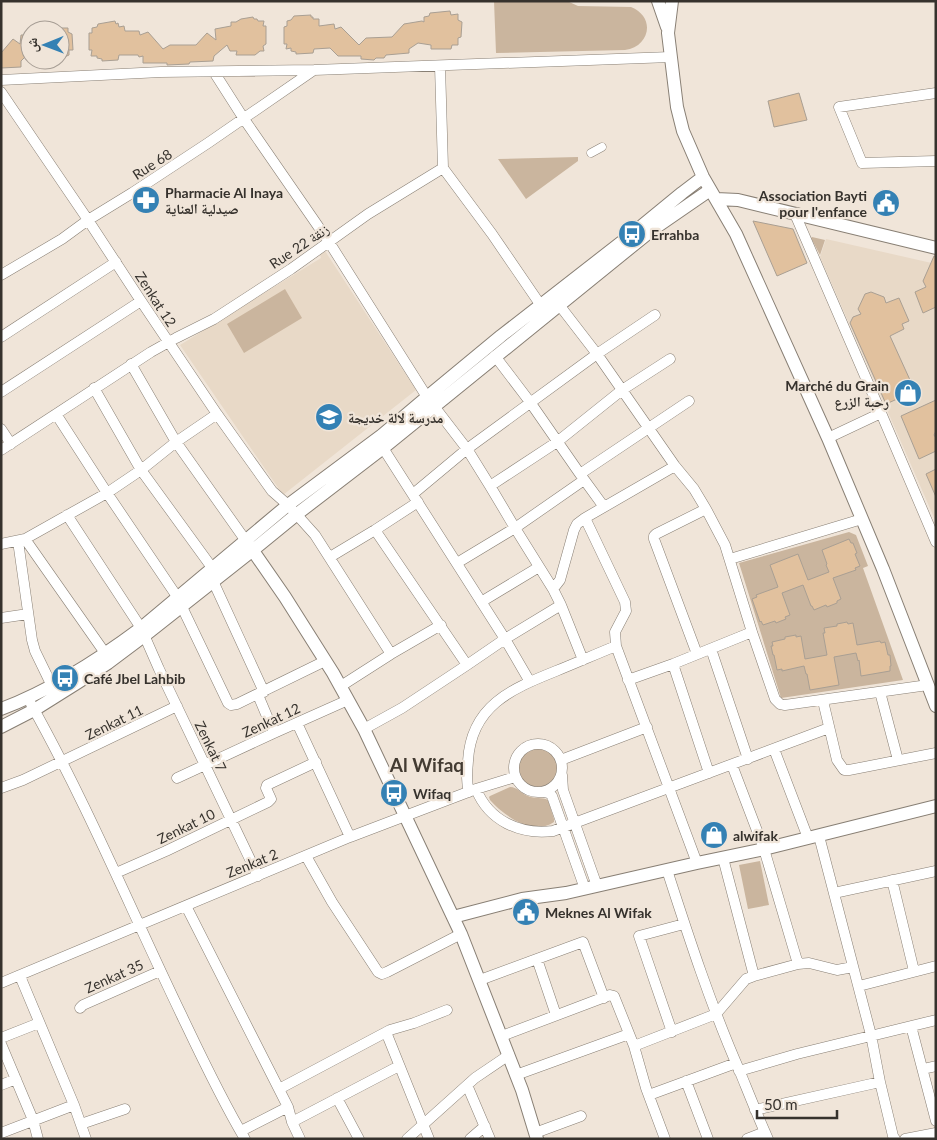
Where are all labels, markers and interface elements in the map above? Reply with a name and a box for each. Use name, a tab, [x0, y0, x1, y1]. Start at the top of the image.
north arrow	[20, 20, 70, 70]
text: ش	[23, 38, 41, 53]
street label: Rue 68	[129, 145, 175, 183]
place label: Pharmacie Al Inaya صيدلية العناية	[165, 184, 283, 217]
pharmacy icon: Pharmacie Al Inaya صيدلية العناية	[131, 185, 161, 215]
place label: Association Bayti pour l'enfance	[758, 187, 868, 220]
public building icon: Association Bayti pour l'enfance	[871, 188, 901, 218]
bus stop icon: Errahba	[617, 219, 647, 249]
street label: Rue 22 زنقة	[266, 220, 333, 273]
place label: Errahba	[651, 226, 699, 243]
street label: Zenkat 12	[132, 268, 180, 330]
place label: Marché du Grain رحبة الزرع	[785, 377, 889, 411]
shop icon: Marché du Grain رحبة الزرع	[893, 378, 923, 408]
school or university icon: مدرسة لالة خديجة	[314, 402, 344, 432]
place label: مدرسة لالة خديجة	[348, 409, 443, 426]
bus stop icon: Café Jbel Lahbib	[50, 663, 80, 693]
place label: Café Jbel Lahbib	[84, 670, 186, 687]
street label: Zenkat 12	[239, 699, 303, 741]
street label: Zenkat 11	[82, 701, 146, 743]
street label: Zenkat 7	[192, 718, 230, 774]
district label: Al Wifaq	[389, 753, 464, 776]
bus stop icon: Wifaq	[379, 778, 409, 808]
place label: Wifaq	[413, 785, 451, 802]
street label: Zenkat 10	[154, 805, 218, 847]
shop icon: alwifak	[699, 820, 729, 850]
place label: alwifak	[733, 827, 778, 844]
street label: Zenkat 2	[224, 845, 280, 881]
public building icon: Meknes Al Wifak	[511, 897, 541, 927]
place label: Meknes Al Wifak	[545, 904, 652, 921]
street label: Zenkat 35	[82, 956, 146, 996]
scale bar	[757, 1088, 837, 1120]
text: 50 m	[764, 1095, 798, 1113]

